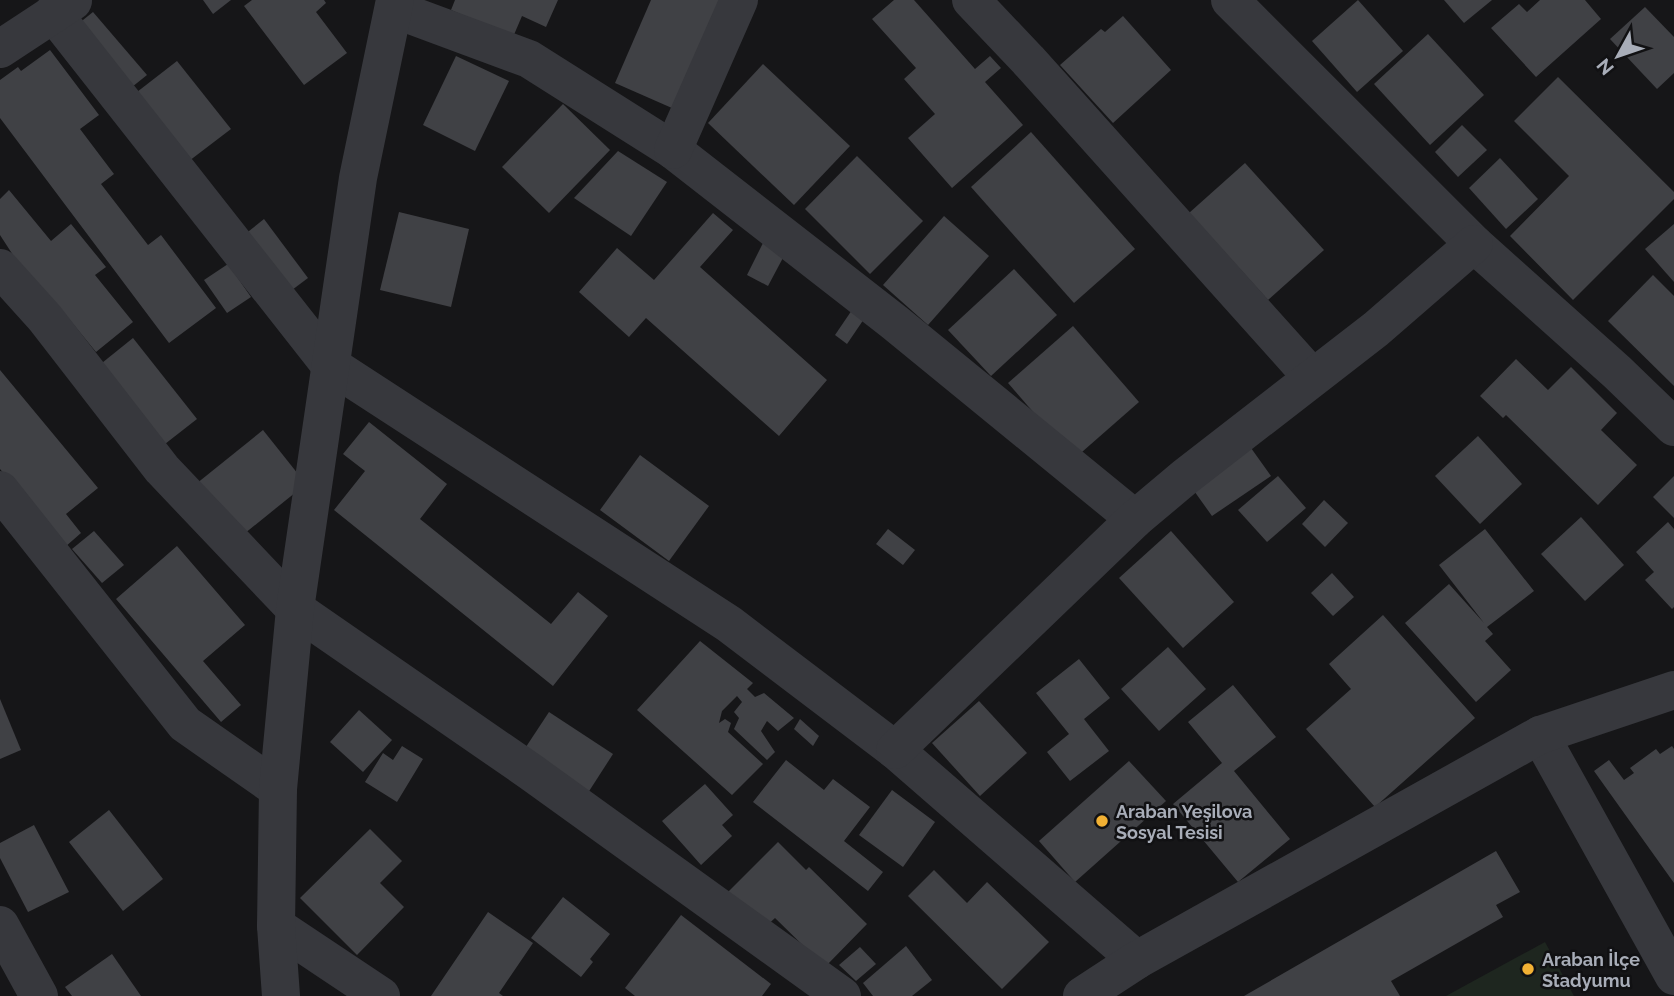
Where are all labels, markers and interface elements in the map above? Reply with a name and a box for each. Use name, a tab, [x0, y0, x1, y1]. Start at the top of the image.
north arrow	[1583, 21, 1653, 91]
text: N	[1592, 54, 1618, 80]
place label: Araban Yeşilova Sosyal Tesisi	[1116, 801, 1252, 843]
marker: Araban Yeşilova Sosyal Tesisi	[1094, 813, 1110, 829]
place label: Araban İlçe Stadyumu	[1542, 949, 1640, 991]
marker: Araban İlçe Stadyumu	[1520, 961, 1536, 977]

